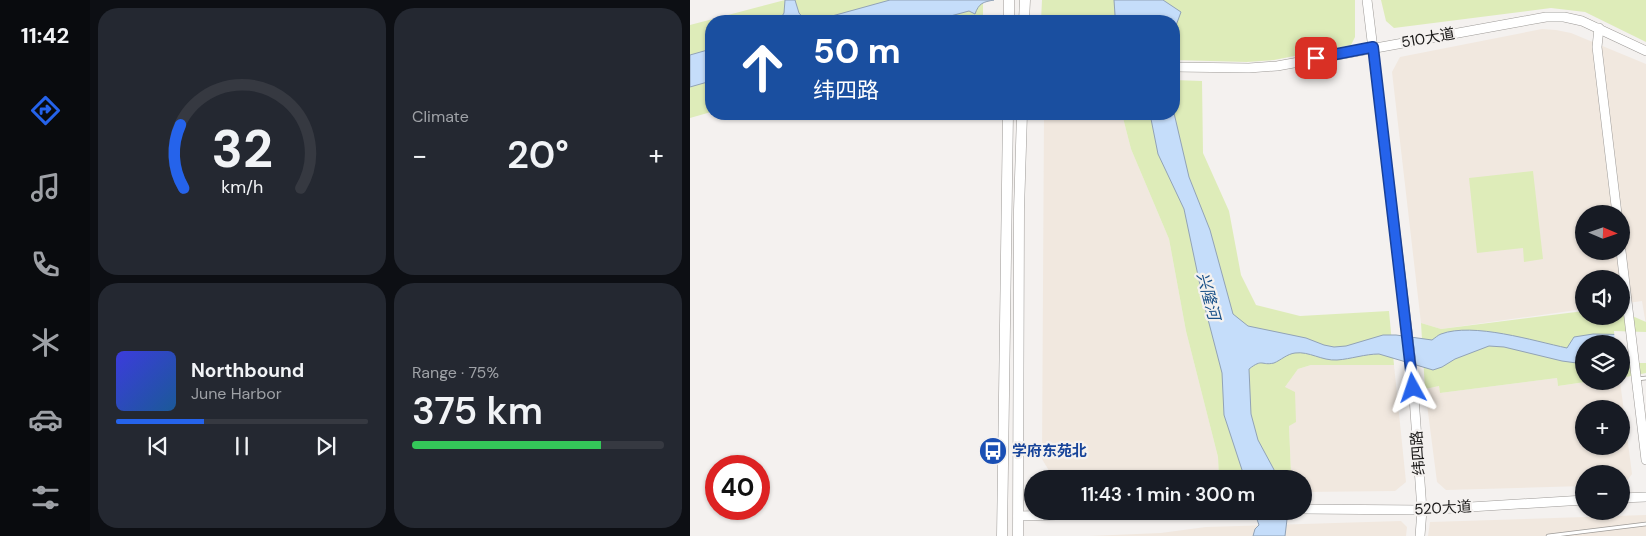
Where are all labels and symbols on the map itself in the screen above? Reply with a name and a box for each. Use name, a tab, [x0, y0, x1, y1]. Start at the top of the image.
street label: 510大道	[1400, 23, 1456, 53]
pin	[1295, 37, 1337, 79]
north arrow	[1575, 205, 1630, 260]
water label: 兴隆河	[1192, 270, 1226, 325]
position arrow	[1386, 361, 1438, 413]
street label: 纬四路	[1406, 430, 1430, 476]
bus stop icon: 学府东苑北	[978, 436, 1008, 466]
place label: 学府东苑北	[1012, 441, 1087, 461]
speed limit sign: 40	[705, 455, 770, 520]
street label: 520大道	[1414, 497, 1472, 519]

